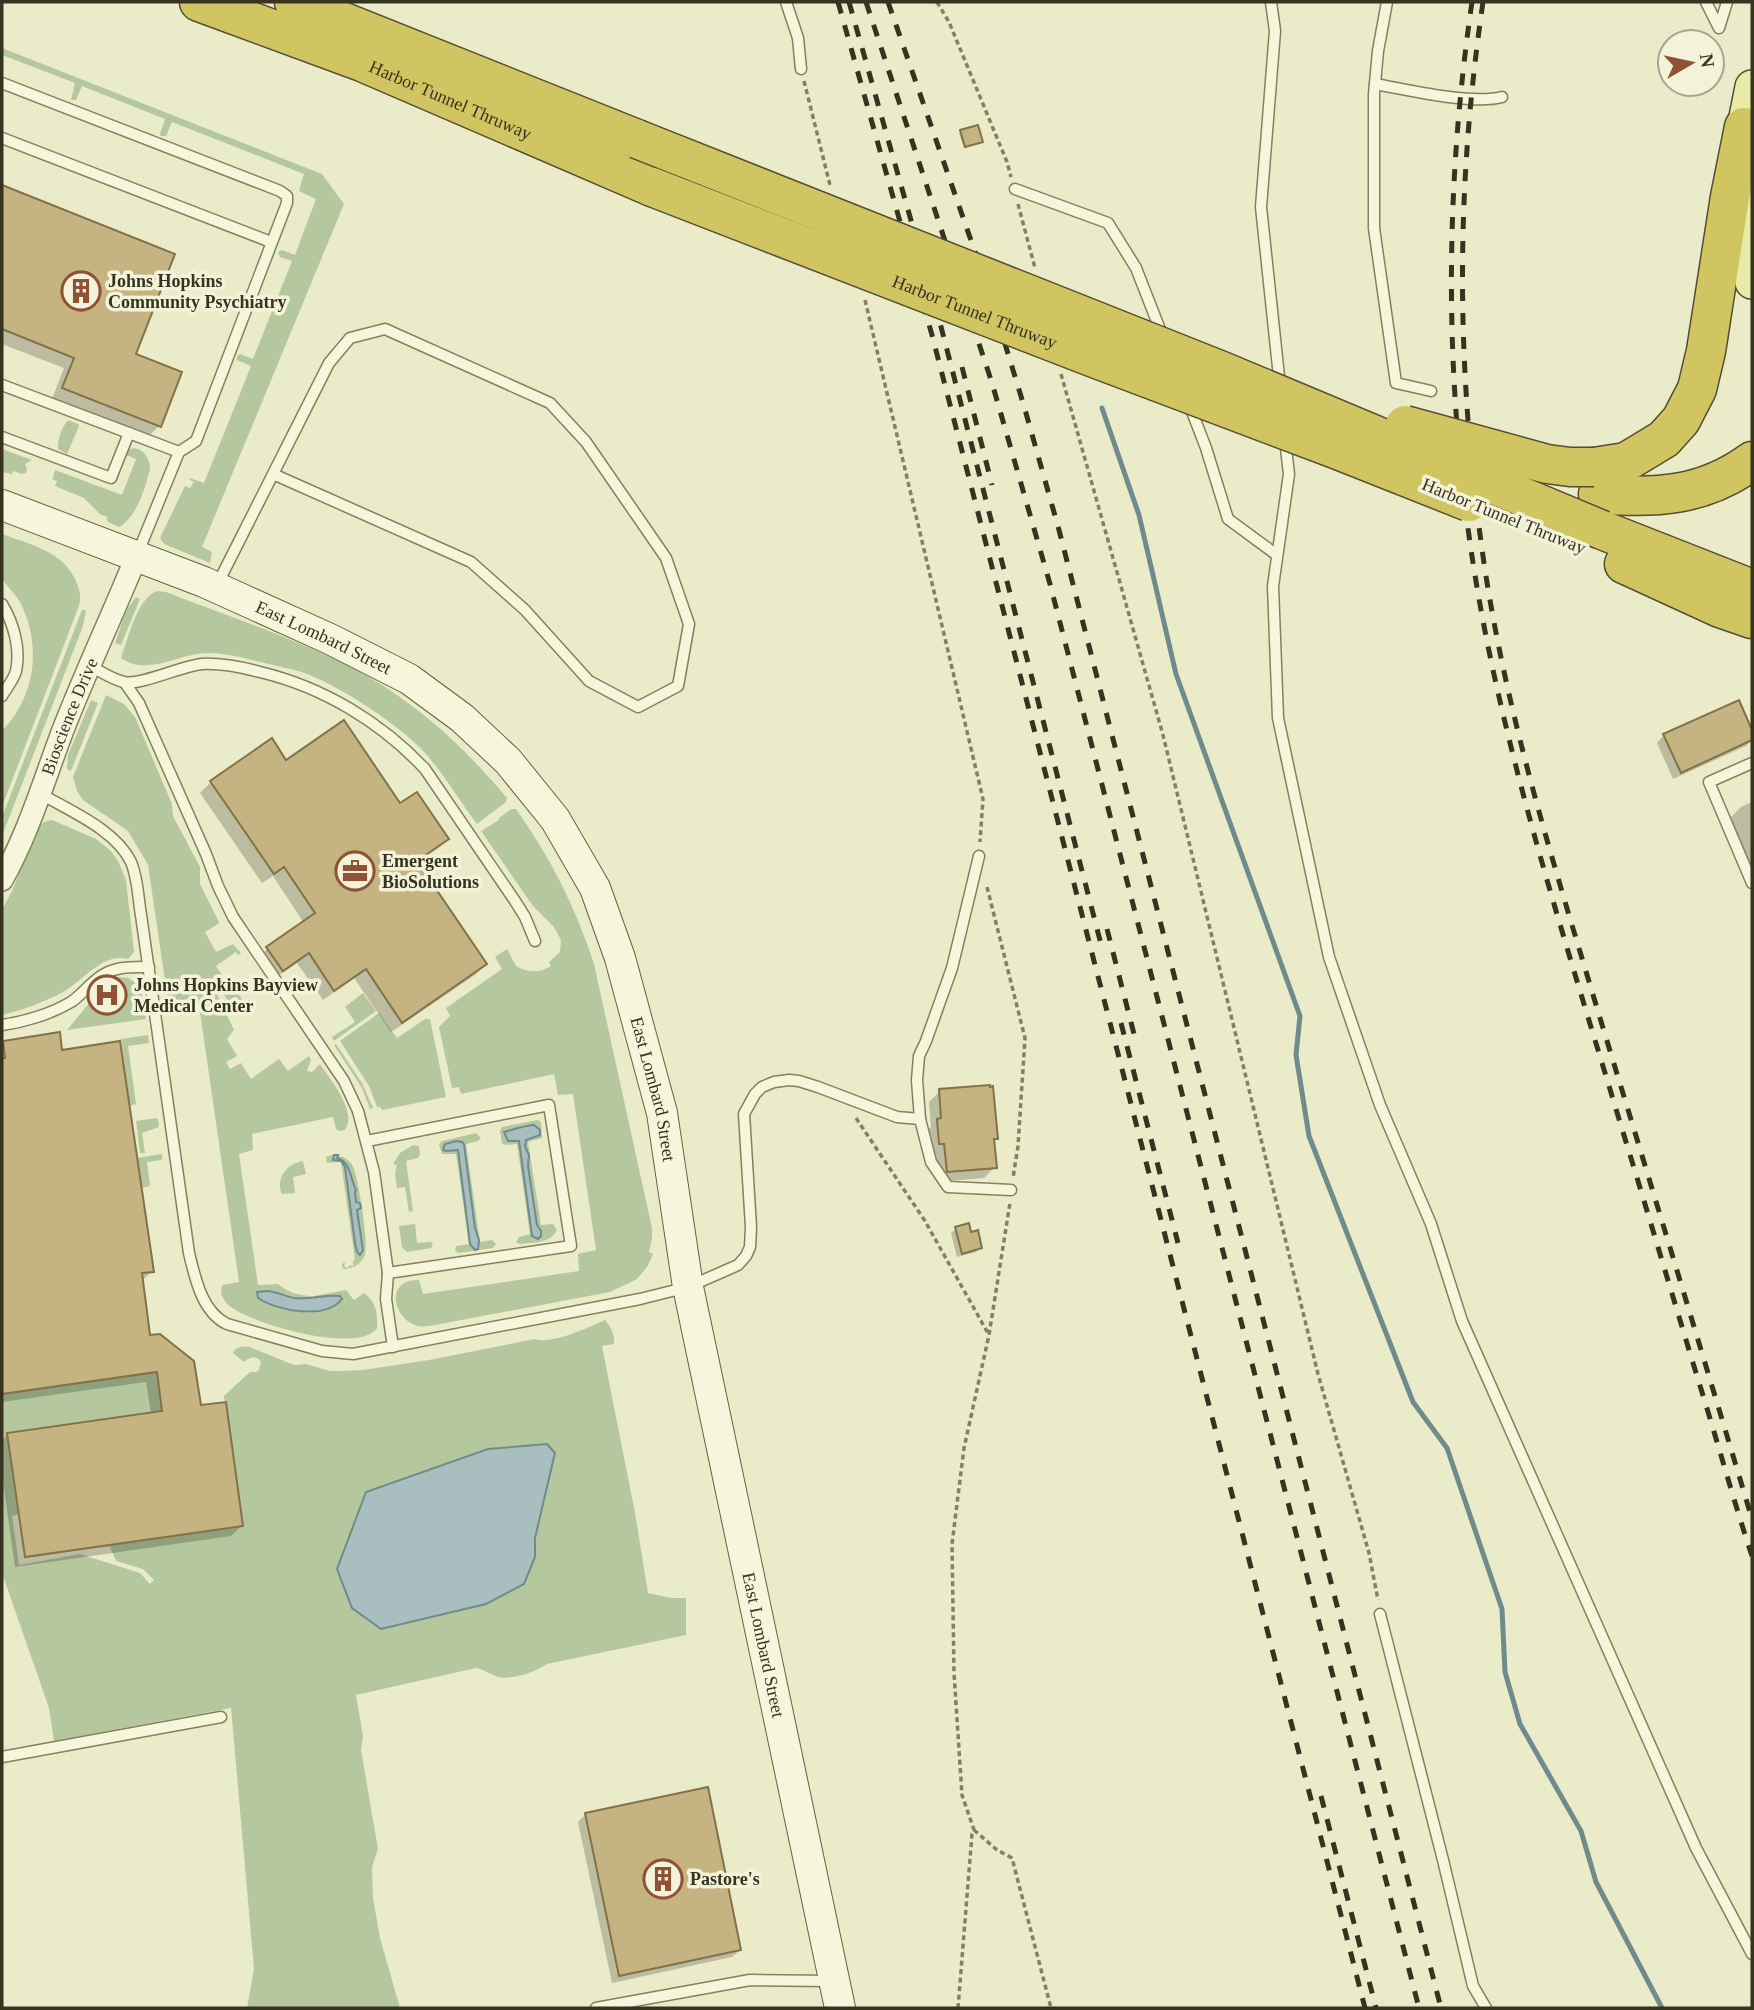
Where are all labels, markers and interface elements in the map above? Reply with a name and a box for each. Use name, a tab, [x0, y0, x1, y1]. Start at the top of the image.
north arrow	[1656, 28, 1726, 98]
text: N	[1696, 52, 1719, 69]
street label: Harbor Tunnel Thruway	[366, 56, 535, 144]
building icon: Johns Hopkins Community Psychiatry	[60, 270, 102, 312]
place label: Johns Hopkins Community Psychiatry	[108, 271, 287, 312]
street label: Harbor Tunnel Thruway	[890, 271, 1060, 353]
street label: Harbor Tunnel Thruway	[1419, 474, 1589, 558]
street label: East Lombard Street	[253, 597, 395, 678]
street label: Bioscience Drive	[37, 655, 102, 778]
office icon: Emergent BioSolutions	[334, 850, 376, 892]
place label: Emergent BioSolutions	[382, 851, 479, 892]
hospital icon: Johns Hopkins Bayview Medical Center	[86, 974, 128, 1016]
place label: Johns Hopkins Bayview Medical Center	[134, 975, 318, 1016]
street label: East Lombard Street	[626, 1015, 679, 1163]
street label: East Lombard Street	[738, 1571, 789, 1720]
building icon: Pastore's	[642, 1858, 684, 1900]
place label: Pastore's	[690, 1869, 760, 1889]

